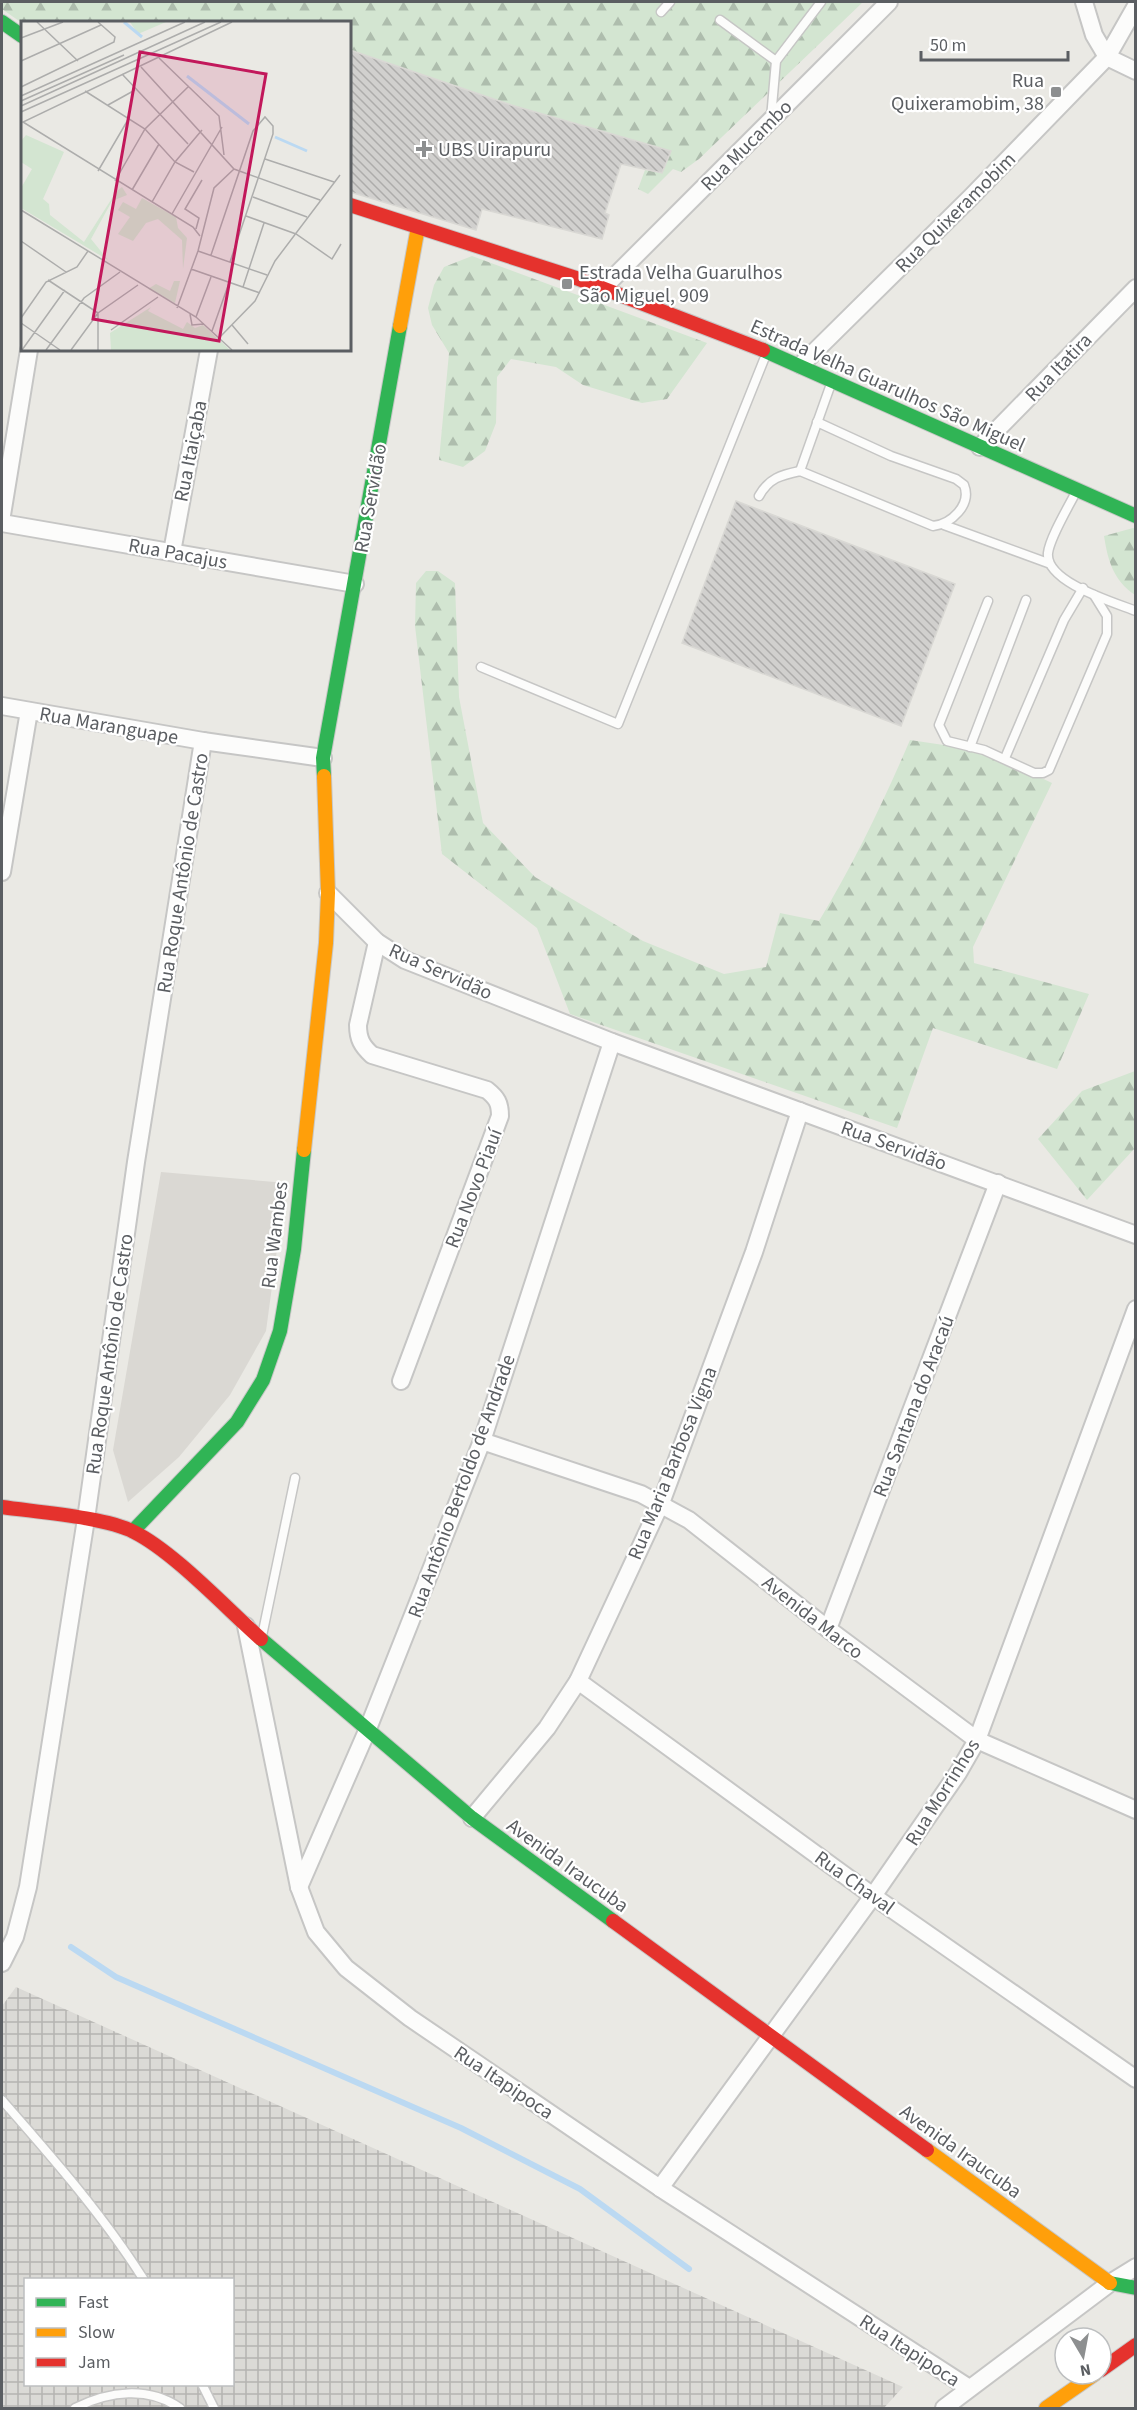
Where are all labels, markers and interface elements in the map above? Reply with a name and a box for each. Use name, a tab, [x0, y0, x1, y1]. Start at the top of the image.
inset map	[21, 21, 351, 351]
scale bar	[921, 24, 1068, 62]
text: 50 m	[930, 33, 966, 58]
place label: Rua Quixeramobim, 38	[891, 67, 1044, 118]
marker: Rua Quixeramobim, 38	[1049, 85, 1063, 99]
street label: Rua Mucambo	[695, 94, 799, 198]
place label: UBS Uirapuru	[438, 136, 551, 164]
marker: UBS Uirapuru	[415, 140, 433, 158]
street label: Rua Quixeramobim	[889, 146, 1022, 279]
place label: Estrada Velha Guarulhos São Miguel, 909	[579, 259, 782, 310]
marker: Estrada Velha Guarulhos São Miguel, 909	[560, 277, 574, 291]
street label: Estrada Velha Guarulhos São Miguel	[746, 312, 1030, 459]
street label: Rua Itatira	[1019, 327, 1099, 408]
street label: Rua Itaiçaba	[167, 398, 215, 504]
street label: Rua Servidão	[348, 441, 394, 555]
street label: Rua Pacajus	[126, 532, 230, 576]
street label: Rua Maranguape	[37, 700, 181, 752]
street label: Rua Roque Antônio de Castro	[150, 751, 216, 995]
street label: Rua Servidão	[384, 937, 497, 1007]
street label: Rua Servidão	[837, 1114, 950, 1178]
street label: Rua Novo Piauí	[438, 1123, 510, 1252]
street label: Rua Wambes	[255, 1180, 295, 1290]
street label: Rua Roque Antônio de Castro	[79, 1232, 141, 1476]
street label: Rua Santana do Aracaú	[866, 1311, 962, 1501]
street label: Rua Antônio Bertoldo de Andrade	[401, 1351, 523, 1622]
street label: Rua Maria Barbosa Vigna	[621, 1362, 725, 1564]
street label: Avenida Marco	[756, 1569, 869, 1666]
street label: Rua Morrinhos	[899, 1734, 987, 1851]
street label: Avenida Iraucuba	[501, 1812, 634, 1920]
street label: Rua Chaval	[809, 1844, 900, 1921]
street label: Rua Itapipoca	[448, 2039, 559, 2127]
street label: Avenida Iraucuba	[894, 2098, 1027, 2206]
legend	[24, 2278, 234, 2386]
text: Fast	[78, 2290, 109, 2315]
street label: Rua Itapipoca	[854, 2308, 965, 2394]
text: Slow	[78, 2320, 115, 2345]
north arrow	[1053, 2326, 1113, 2386]
text: Jam	[78, 2350, 111, 2375]
text: N	[1078, 2358, 1093, 2382]

